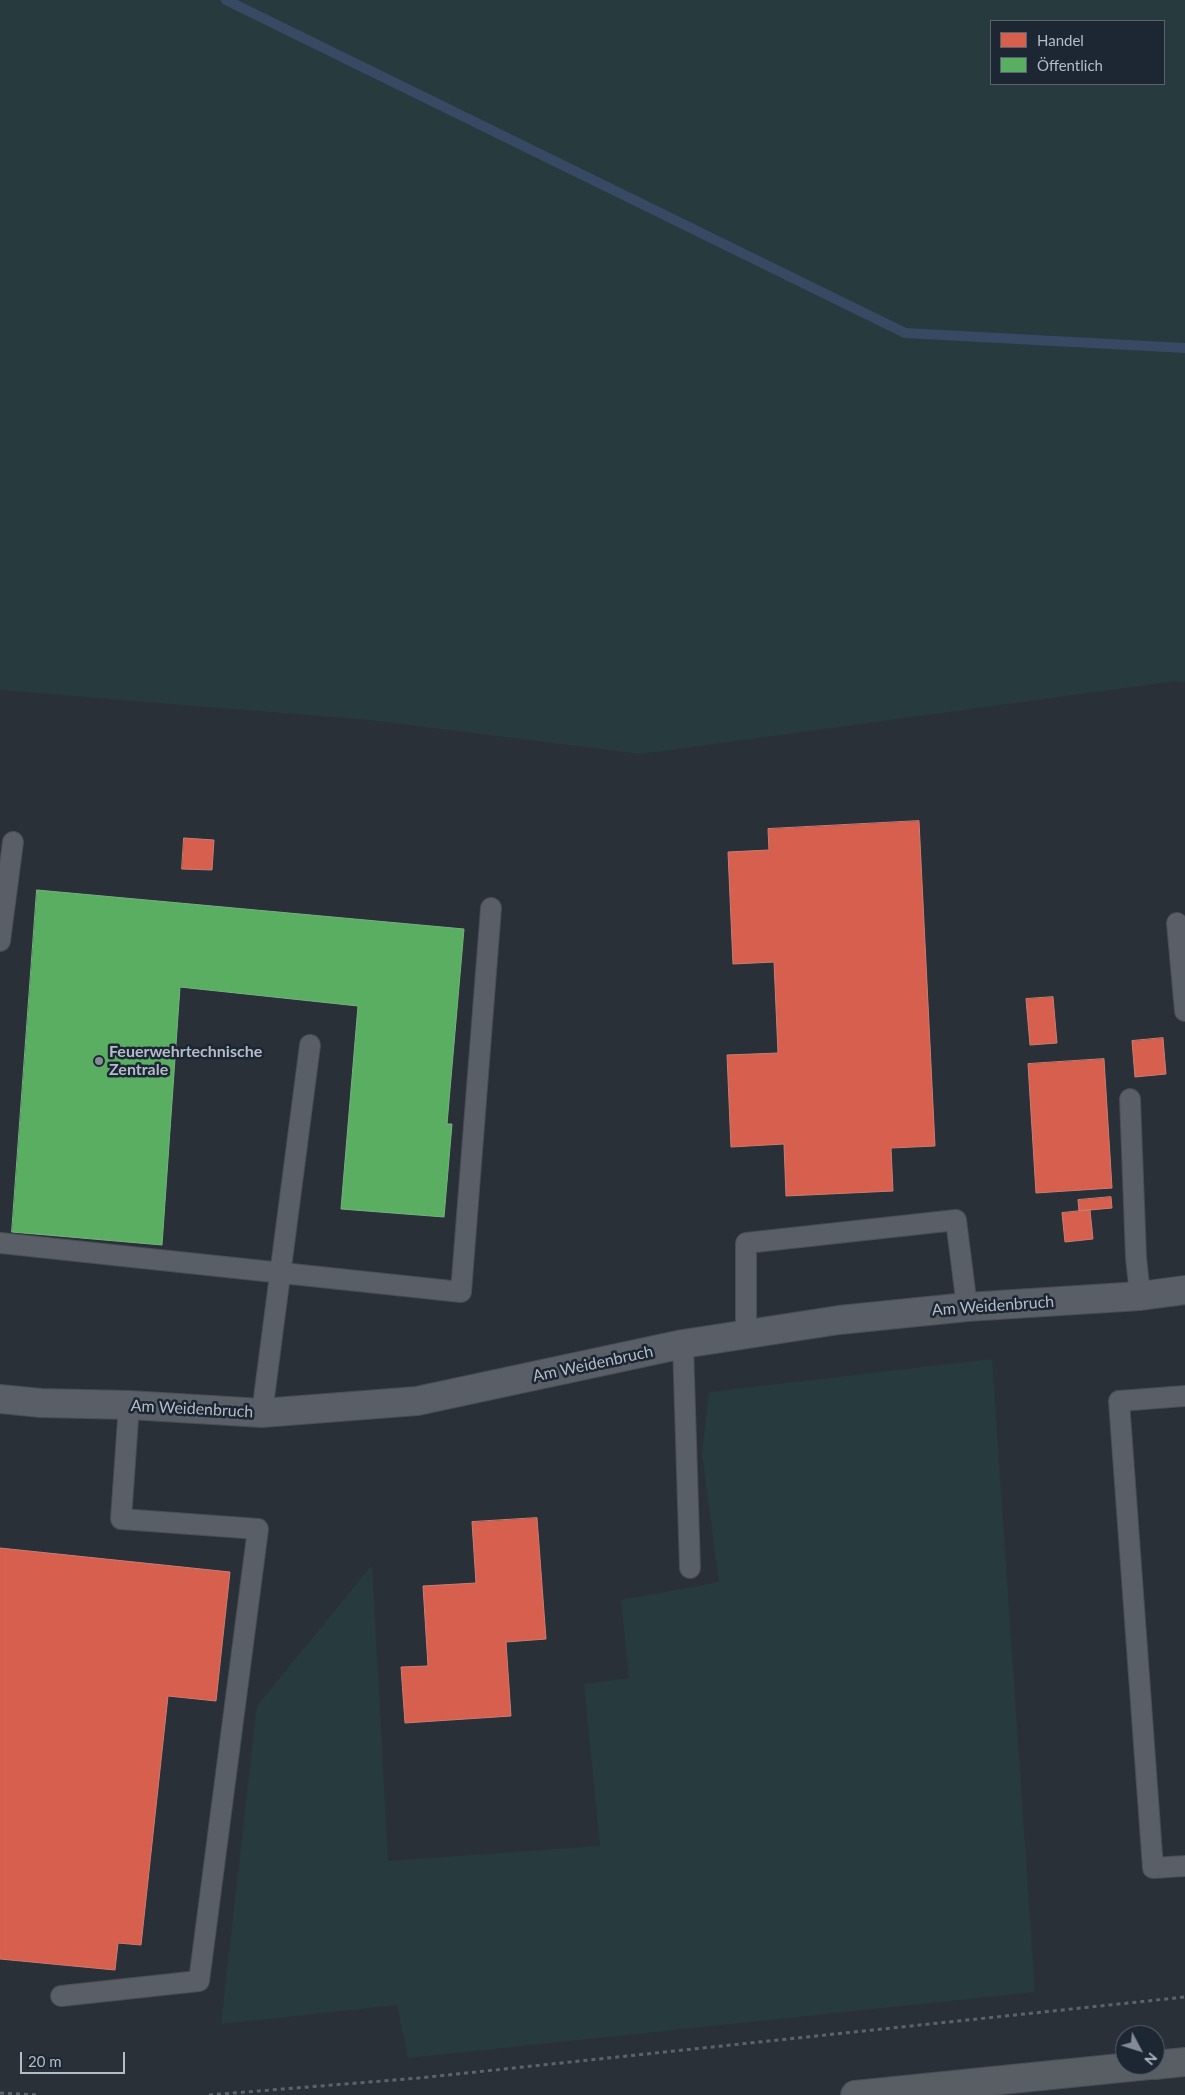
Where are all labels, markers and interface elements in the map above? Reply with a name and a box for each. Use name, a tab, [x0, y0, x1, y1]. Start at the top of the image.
legend	[990, 20, 1165, 85]
text: Handel	[1037, 31, 1084, 49]
text: Öffentlich	[1037, 56, 1103, 74]
place label: Feuerwehrtechnische Zentrale	[109, 1042, 262, 1080]
marker: Feuerwehrtechnische Zentrale	[93, 1055, 105, 1067]
street label: Am Weidenbruch	[931, 1292, 1055, 1320]
street label: Am Weidenbruch	[531, 1342, 655, 1386]
street label: Am Weidenbruch	[130, 1396, 254, 1422]
north arrow	[1115, 2025, 1165, 2075]
scale bar	[22, 2042, 128, 2074]
text: N	[1141, 2050, 1161, 2069]
text: 20 m	[28, 2052, 62, 2070]

